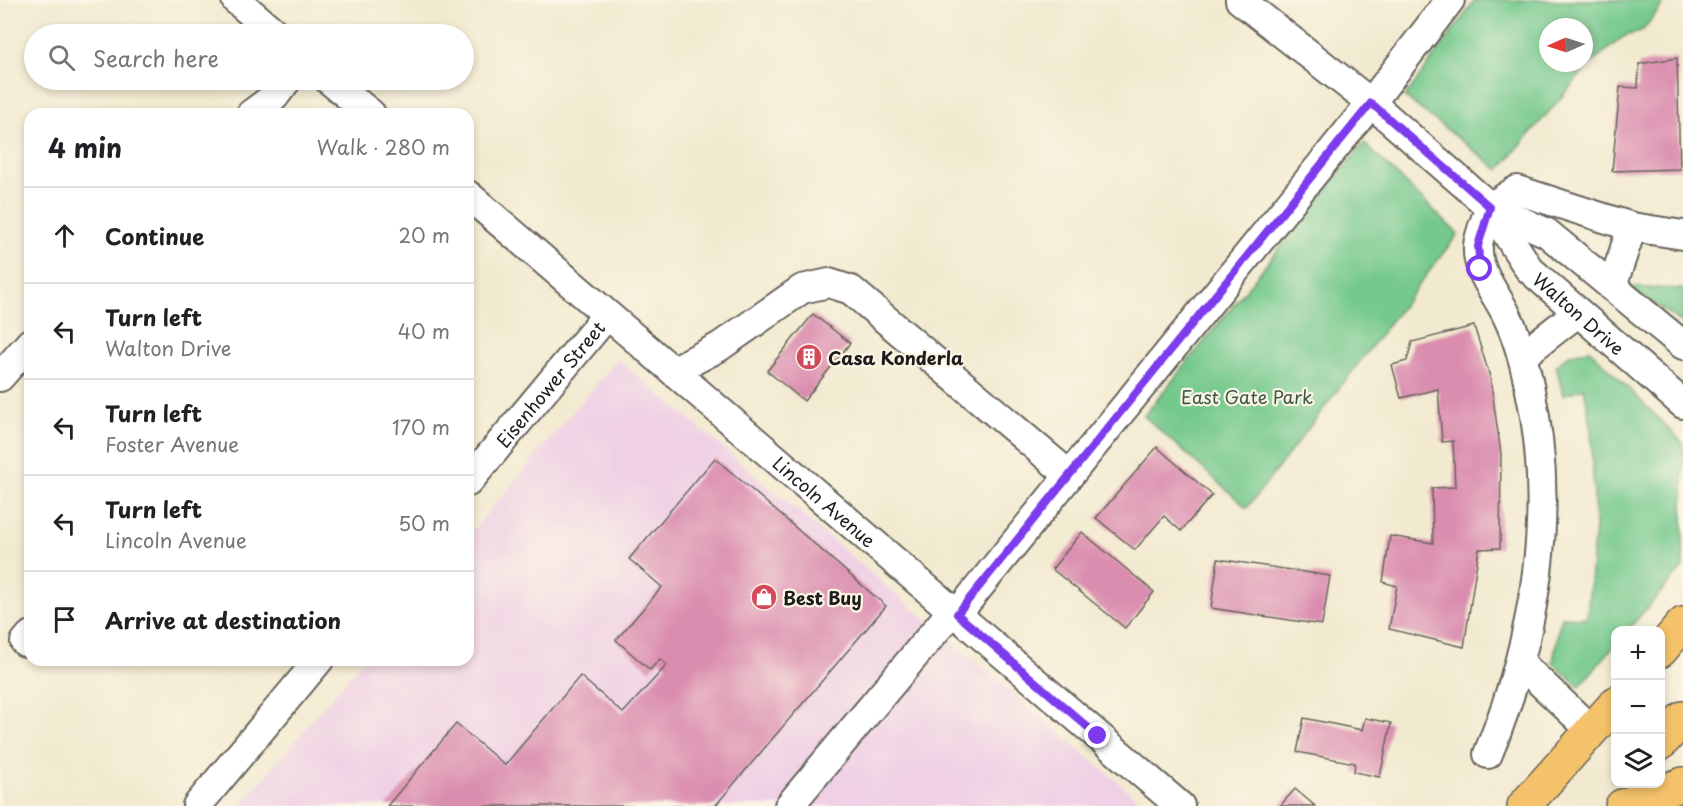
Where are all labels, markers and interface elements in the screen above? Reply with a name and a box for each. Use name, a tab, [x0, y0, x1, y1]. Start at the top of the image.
north arrow	[1539, 18, 1593, 72]
search box	[24, 24, 474, 90]
icon: search	[45, 41, 78, 74]
text: Search here	[93, 41, 219, 74]
text: 4 min	[48, 128, 122, 167]
text: Walk · 280 m	[317, 132, 450, 162]
icon: ahead	[48, 219, 81, 252]
text: Continue	[105, 219, 204, 252]
text: 20 m	[398, 220, 450, 250]
route start	[1466, 255, 1492, 281]
street label: Walton Drive	[1527, 265, 1631, 361]
text: Turn left	[105, 300, 202, 333]
street label: Eisenhower Street	[489, 314, 611, 453]
icon: left	[48, 315, 81, 348]
text: 40 m	[398, 316, 450, 346]
text: Walton Drive	[105, 333, 231, 363]
building icon: Casa Konderla	[794, 342, 824, 372]
place label: Casa Konderla	[828, 344, 964, 371]
park label: East Gate Park	[1181, 383, 1313, 410]
text: Turn left	[105, 396, 202, 429]
icon: left	[48, 411, 81, 444]
text: 170 m	[392, 412, 450, 442]
text: Foster Avenue	[105, 429, 239, 459]
street label: Lincoln Avenue	[767, 449, 882, 553]
text: Turn left	[105, 492, 202, 525]
icon: left	[48, 507, 81, 540]
text: 50 m	[398, 508, 450, 538]
text: Lincoln Avenue	[105, 525, 247, 555]
shop icon: Best Buy	[749, 582, 779, 612]
place label: Best Buy	[783, 584, 862, 611]
icon: arrive	[48, 603, 81, 636]
text: Arrive at destination	[105, 603, 341, 636]
map controls	[1611, 626, 1665, 788]
button: +	[1611, 626, 1665, 680]
button: −	[1611, 680, 1665, 734]
route end	[1084, 722, 1110, 748]
button: layers	[1611, 734, 1665, 788]

